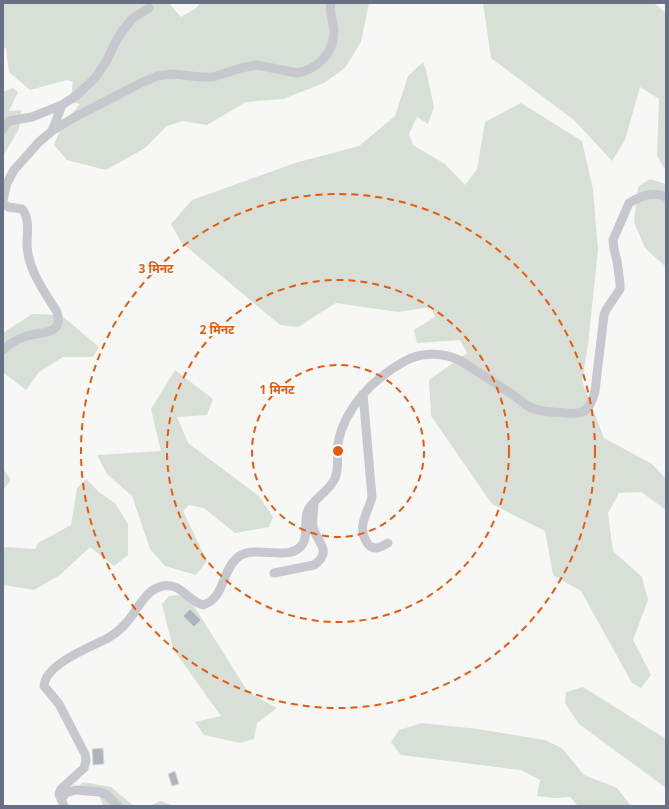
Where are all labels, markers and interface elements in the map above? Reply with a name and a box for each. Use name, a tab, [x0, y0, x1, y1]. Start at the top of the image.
text: 3 मिनट	[138, 260, 174, 277]
text: 2 मिनट	[199, 321, 235, 338]
text: 1 मिनट	[259, 381, 295, 398]
centre of rings	[331, 444, 345, 458]

